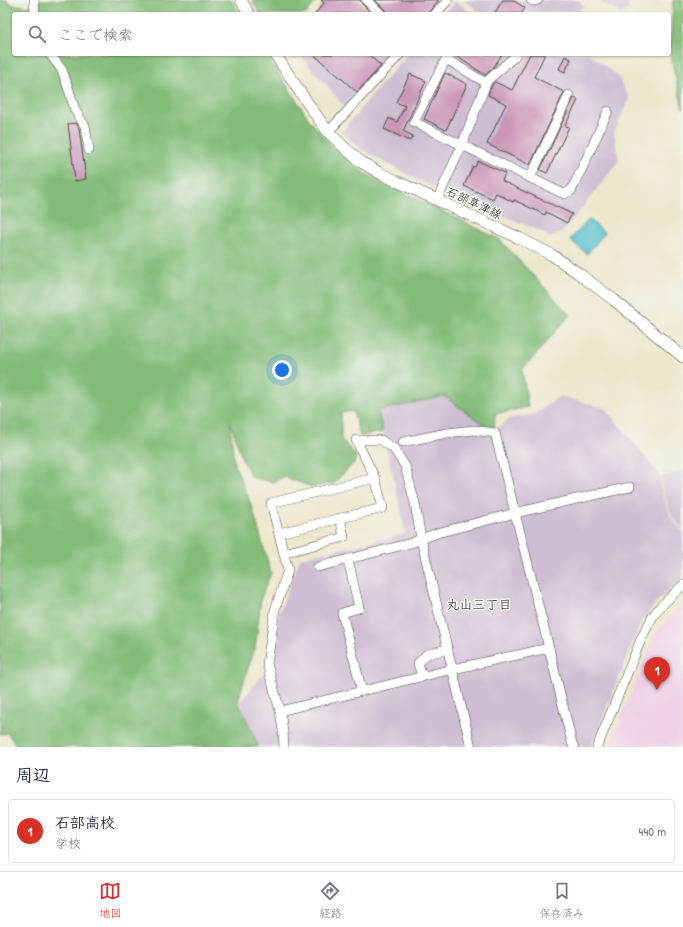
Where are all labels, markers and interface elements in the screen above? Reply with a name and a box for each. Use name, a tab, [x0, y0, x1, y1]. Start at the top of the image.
search box	[12, 12, 671, 56]
icon: search	[26, 23, 48, 45]
text: ここで検索	[58, 24, 133, 45]
street label: 石部草津線	[443, 182, 505, 223]
your location	[272, 360, 292, 380]
district label: 丸山三丁目	[446, 595, 512, 613]
pin: 1	[644, 657, 670, 690]
text: 周辺	[16, 763, 50, 786]
text: 石部高校	[55, 812, 115, 833]
text: 1	[28, 822, 32, 840]
text: 440 m	[639, 822, 666, 840]
text: 学校	[55, 834, 81, 852]
tab: 地図	[99, 880, 121, 920]
tab: 経路	[319, 880, 341, 920]
tab: 保存済み	[540, 880, 584, 920]

